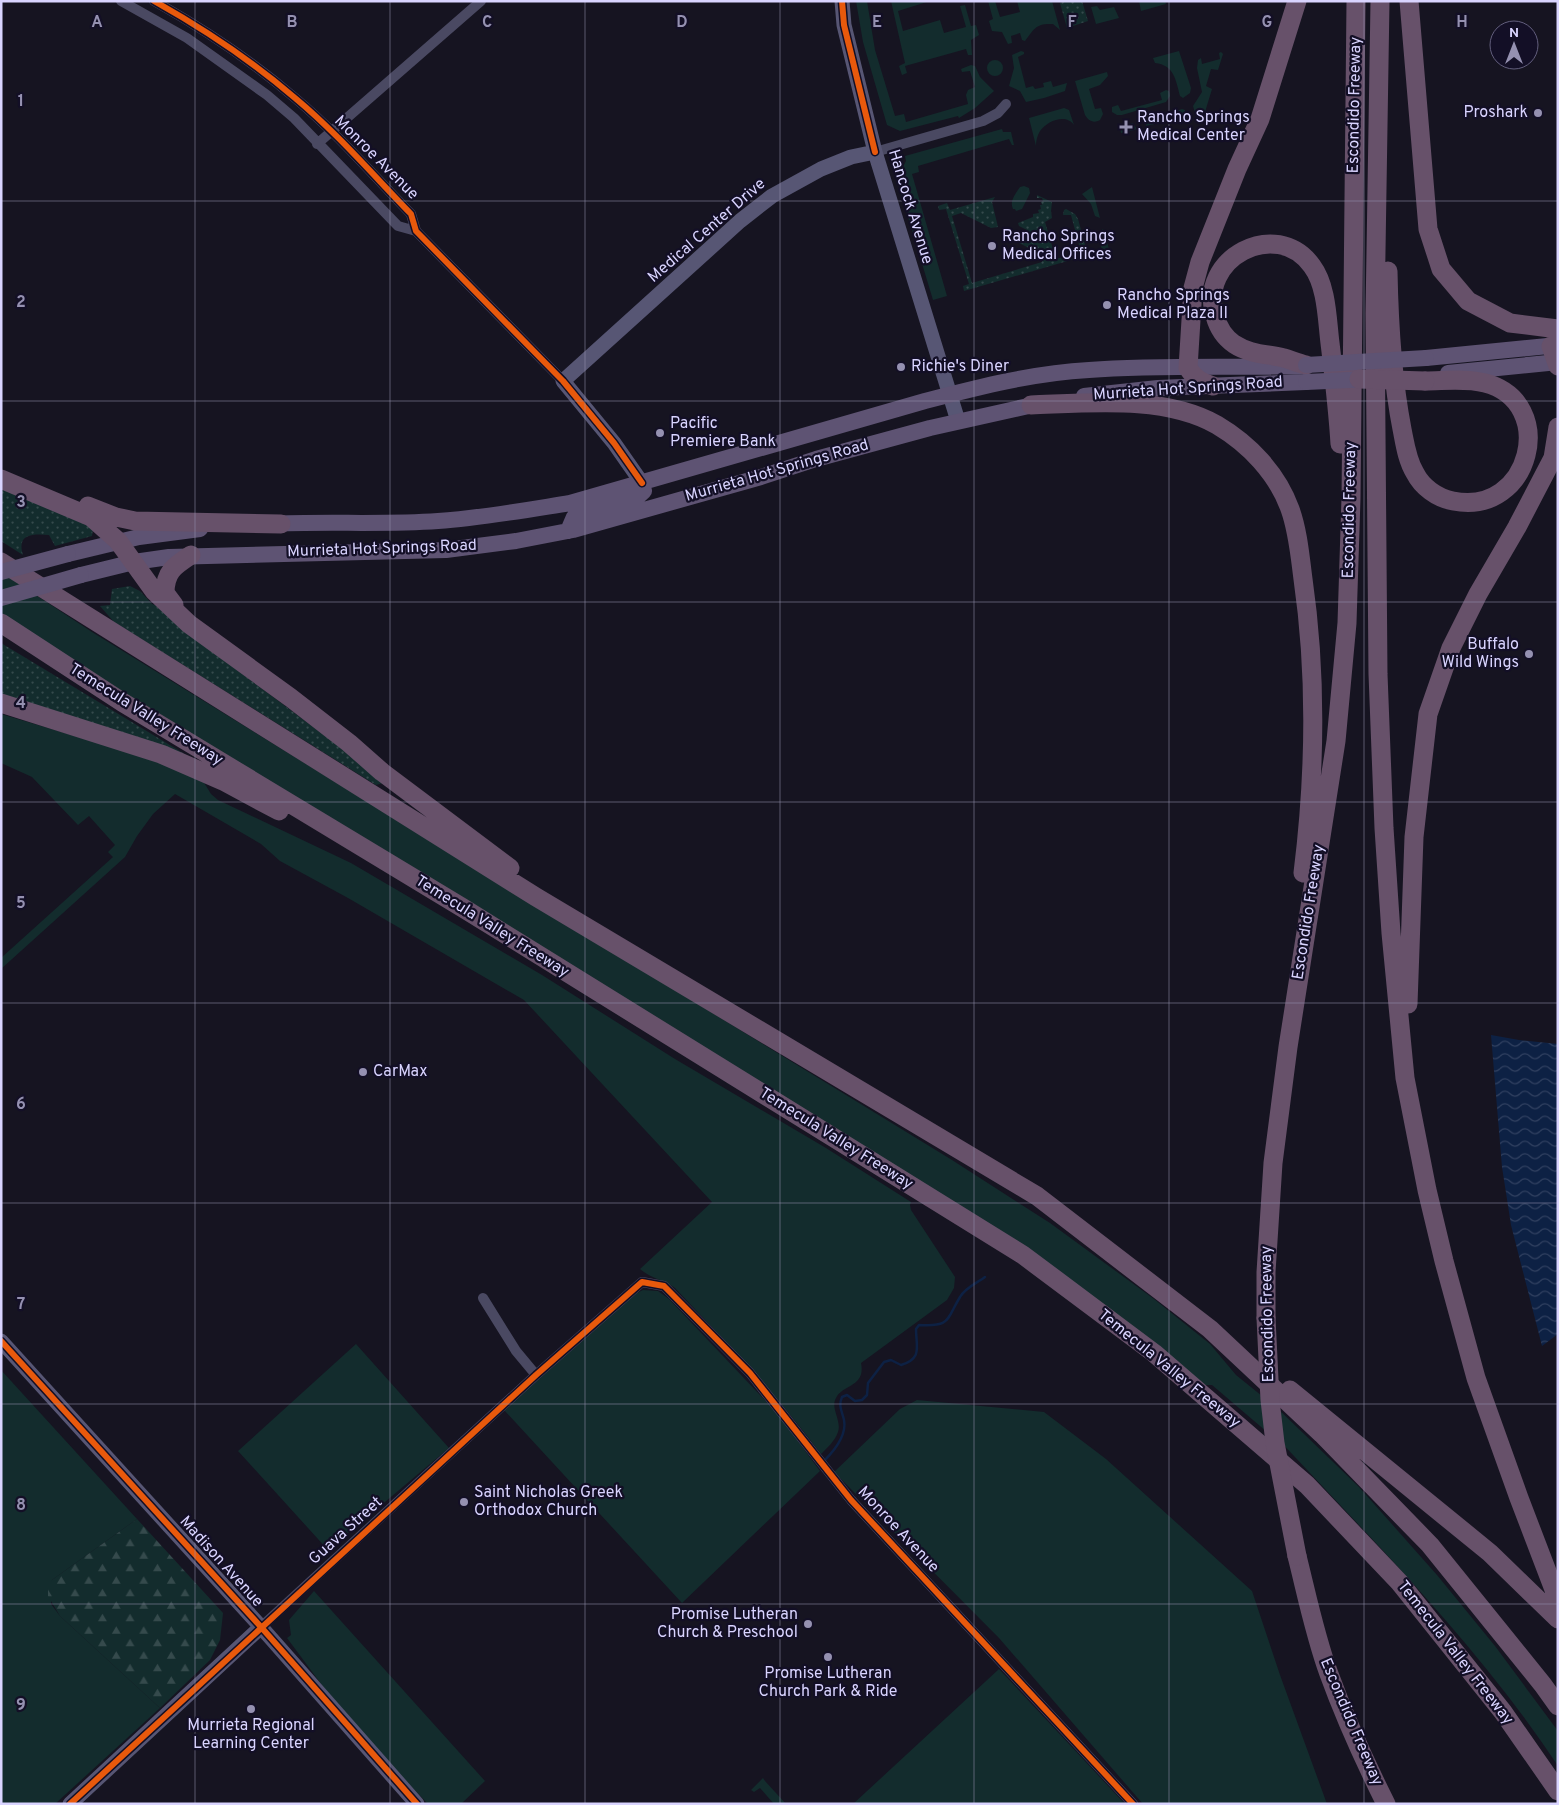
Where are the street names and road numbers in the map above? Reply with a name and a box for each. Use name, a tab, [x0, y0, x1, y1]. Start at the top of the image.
street label: Escondido Freeway	[1344, 36, 1366, 174]
street label: Monroe Avenue	[330, 112, 422, 204]
street label: Hancock Avenue	[883, 147, 937, 267]
street label: Medical Center Drive	[644, 174, 770, 288]
street label: Murrieta Hot Springs Road	[1093, 372, 1283, 406]
street label: Murrieta Hot Springs Road	[683, 435, 871, 507]
street label: Escondido Freeway	[1339, 441, 1361, 579]
street label: Murrieta Hot Springs Road	[287, 536, 477, 562]
street label: Temecula Valley Freeway	[65, 659, 227, 771]
street label: Escondido Freeway	[1288, 843, 1330, 981]
street label: Temecula Valley Freeway	[411, 871, 573, 983]
street label: Temecula Valley Freeway	[755, 1083, 917, 1195]
street label: Escondido Freeway	[1257, 1245, 1279, 1383]
street label: Temecula Valley Freeway	[1094, 1305, 1244, 1433]
street label: Monroe Avenue	[853, 1483, 943, 1577]
street label: Guava Street	[305, 1493, 387, 1569]
street label: Madison Avenue	[175, 1512, 267, 1612]
street label: Temecula Valley Freeway	[1392, 1577, 1518, 1729]
street label: Escondido Freeway	[1315, 1655, 1387, 1789]

